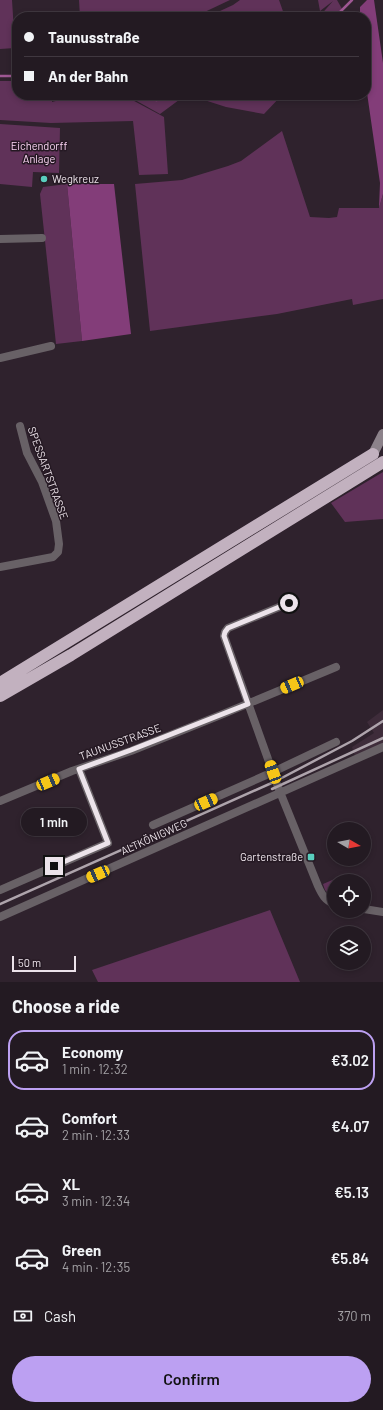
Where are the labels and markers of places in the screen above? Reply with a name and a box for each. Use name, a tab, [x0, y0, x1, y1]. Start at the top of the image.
place label: Wegkreuz	[52, 172, 99, 185]
marker: Wegkreuz	[39, 174, 49, 184]
place label: Gartenstraße	[240, 850, 303, 863]
marker: Gartenstraße	[306, 852, 316, 862]

